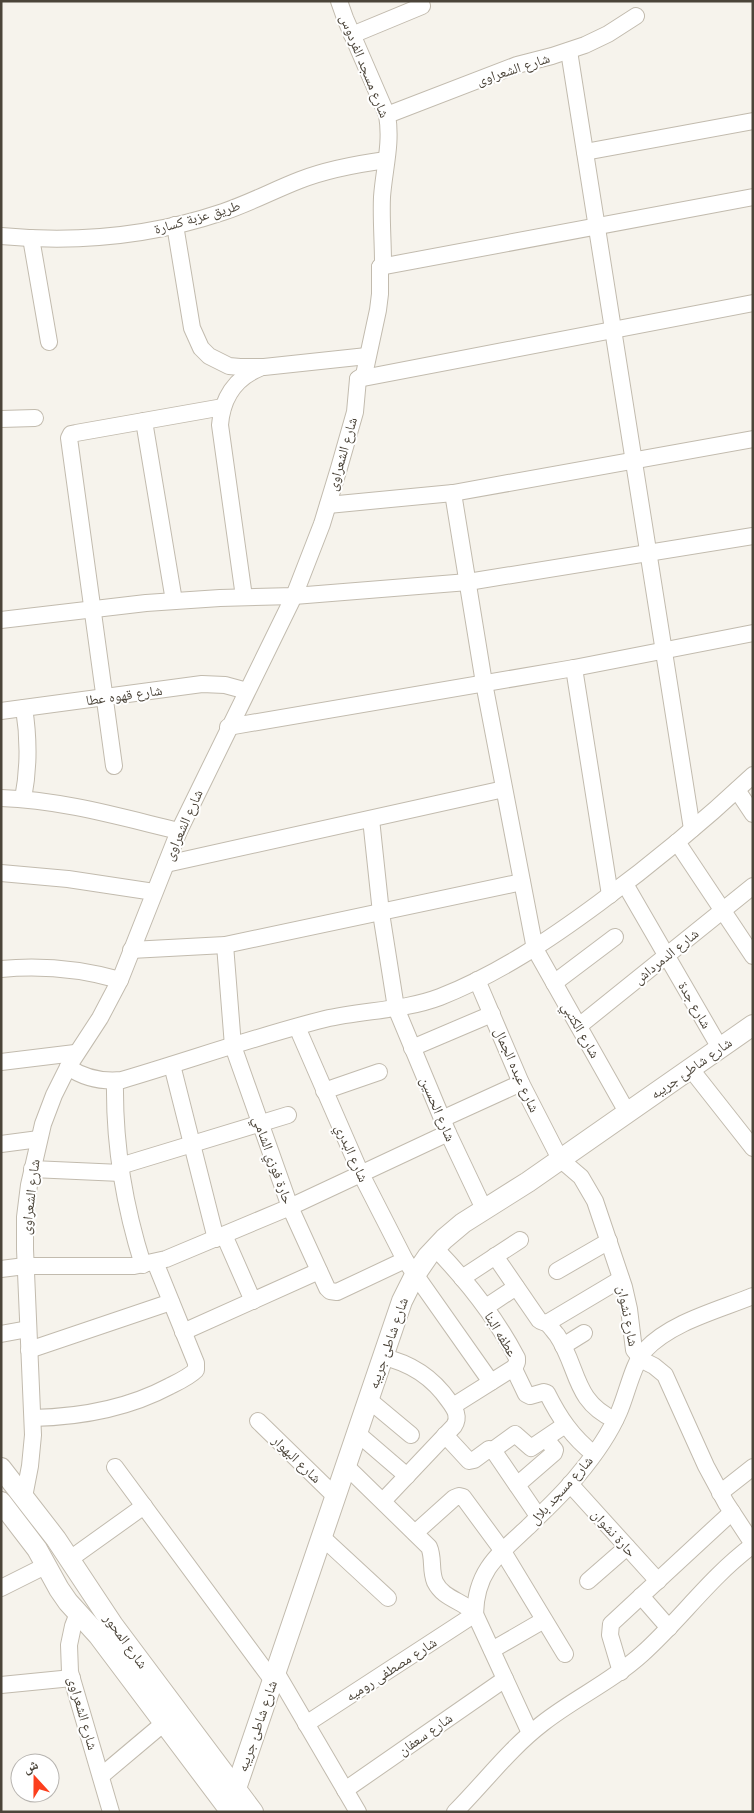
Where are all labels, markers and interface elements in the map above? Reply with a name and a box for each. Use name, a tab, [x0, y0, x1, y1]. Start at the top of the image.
street label: شارع مسجد الفردوس	[335, 12, 394, 121]
street label: شارع الشعراوى	[474, 49, 552, 90]
street label: طريق عزبة كسارة	[152, 196, 242, 239]
street label: شارع الشعراوى	[323, 415, 362, 493]
street label: شارع قهوه عطا	[85, 681, 164, 710]
street label: شارع الشعراوى	[159, 787, 208, 864]
street label: شارع الدمرداش	[630, 924, 703, 989]
street label: شارع جدة	[673, 978, 716, 1032]
street label: شارع الكتبي	[556, 999, 604, 1063]
street label: شارع عبده الجمال	[489, 1025, 544, 1116]
street label: شارع شاطئ جريبه	[647, 1033, 736, 1104]
street label: شارع الحسين	[415, 1074, 460, 1144]
street label: حارة فوزي الشامي	[246, 1113, 297, 1208]
street label: شارع البدري	[329, 1121, 373, 1186]
street label: شارع الشعراوى	[16, 1158, 45, 1236]
street label: شارع نشوان	[612, 1284, 643, 1348]
street label: شارع شاطئ جريبه	[364, 1295, 413, 1391]
street label: عطفه البنا	[481, 1308, 521, 1360]
street label: شارع البهوار	[267, 1431, 325, 1488]
street label: شارع مسجد بلال	[525, 1452, 597, 1529]
street label: حارة نشوان	[588, 1505, 640, 1561]
street label: شارع المحور	[99, 1609, 152, 1673]
street label: شارع مصطفى روميه	[342, 1633, 440, 1706]
street label: شارع الشعراوى	[63, 1674, 102, 1752]
street label: شارع شاطئ جريبه	[233, 1678, 282, 1774]
street label: شارع سعفان	[394, 1709, 456, 1760]
north arrow	[10, 1753, 60, 1803]
text: ش	[20, 1755, 41, 1777]

